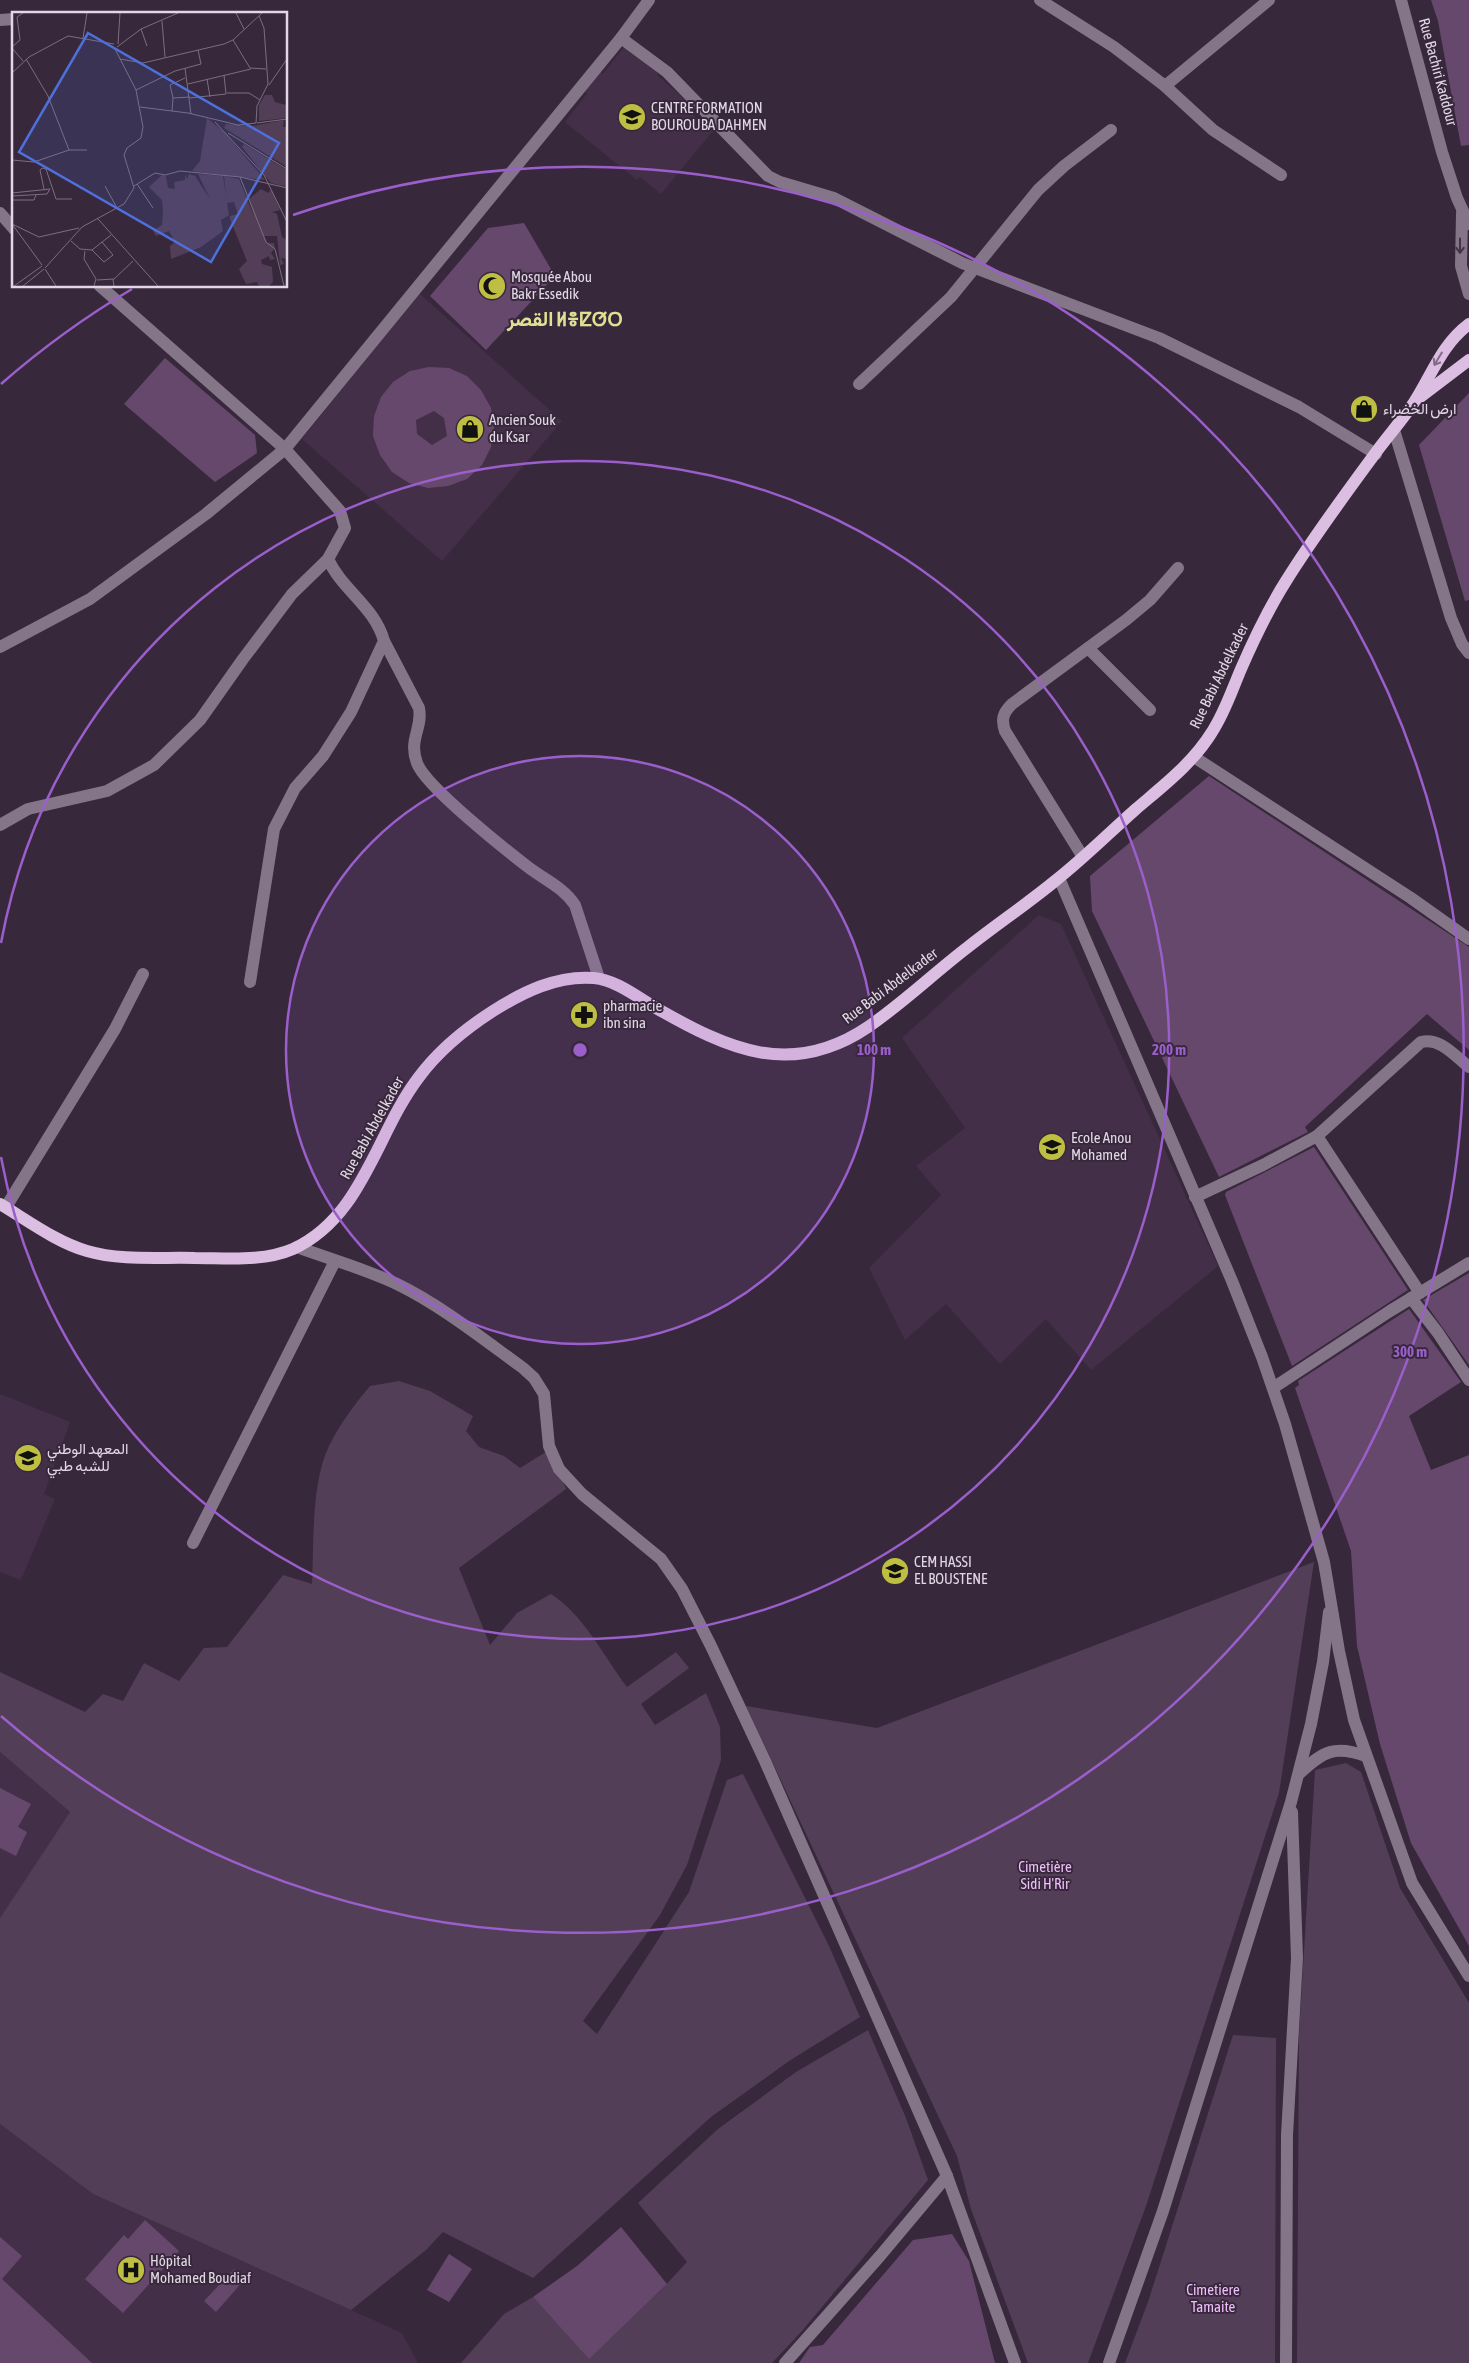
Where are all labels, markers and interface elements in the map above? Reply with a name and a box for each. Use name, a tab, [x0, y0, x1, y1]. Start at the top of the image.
inset map	[12, 12, 288, 288]
street label: Rue Bachiri Kaddour	[1416, 16, 1461, 128]
place label: CENTRE FORMATION BOUROUBA DAHMEN	[651, 99, 767, 133]
school or university icon: CENTRE FORMATION BOUROUBA DAHMEN	[617, 102, 647, 132]
one-way arrow	[1455, 237, 1465, 253]
place label: Mosquée Abou Bakr Essedik	[511, 268, 592, 302]
mosque icon: Mosquée Abou Bakr Essedik	[477, 271, 507, 301]
district label: القصر ⵍⴻⵇⵚⵔ	[506, 307, 623, 332]
one-way arrow	[1432, 351, 1442, 365]
shop icon: ارض الخضراء	[1349, 394, 1379, 424]
place label: ارض الخضراء	[1383, 400, 1456, 419]
place label: Ancien Souk du Ksar	[489, 411, 556, 445]
shop icon: Ancien Souk du Ksar	[455, 414, 485, 444]
street label: Rue Babi Abdelkader	[1186, 620, 1252, 731]
street label: Rue Babi Abdelkader	[839, 944, 941, 1027]
place label: pharmacie ibn sina	[603, 997, 663, 1031]
pharmacy icon: pharmacie ibn sina	[569, 1000, 599, 1030]
centre of rings	[571, 1041, 589, 1059]
text: 100 m	[857, 1041, 891, 1058]
text: 200 m	[1152, 1041, 1186, 1058]
street label: Rue Babi Abdelkader	[336, 1073, 407, 1182]
place label: Ecole Anou Mohamed	[1071, 1129, 1132, 1163]
school or university icon: Ecole Anou Mohamed	[1037, 1132, 1067, 1162]
text: 300 m	[1393, 1343, 1427, 1360]
place label: المعهد الوطني للشبه طبي	[47, 1440, 129, 1479]
school or university icon: المعهد الوطني للشبه طبي	[13, 1443, 43, 1473]
place label: CEM HASSI EL BOUSTENE	[914, 1553, 988, 1587]
school or university icon: CEM HASSI EL BOUSTENE	[880, 1556, 910, 1586]
park label: Cimetière Sidi H'Rir	[1018, 1858, 1072, 1892]
place label: Hôpital Mohamed Boudiaf	[150, 2252, 251, 2286]
hospital icon: Hôpital Mohamed Boudiaf	[116, 2255, 146, 2285]
park label: Cimetiere Tamaite	[1186, 2281, 1240, 2315]

